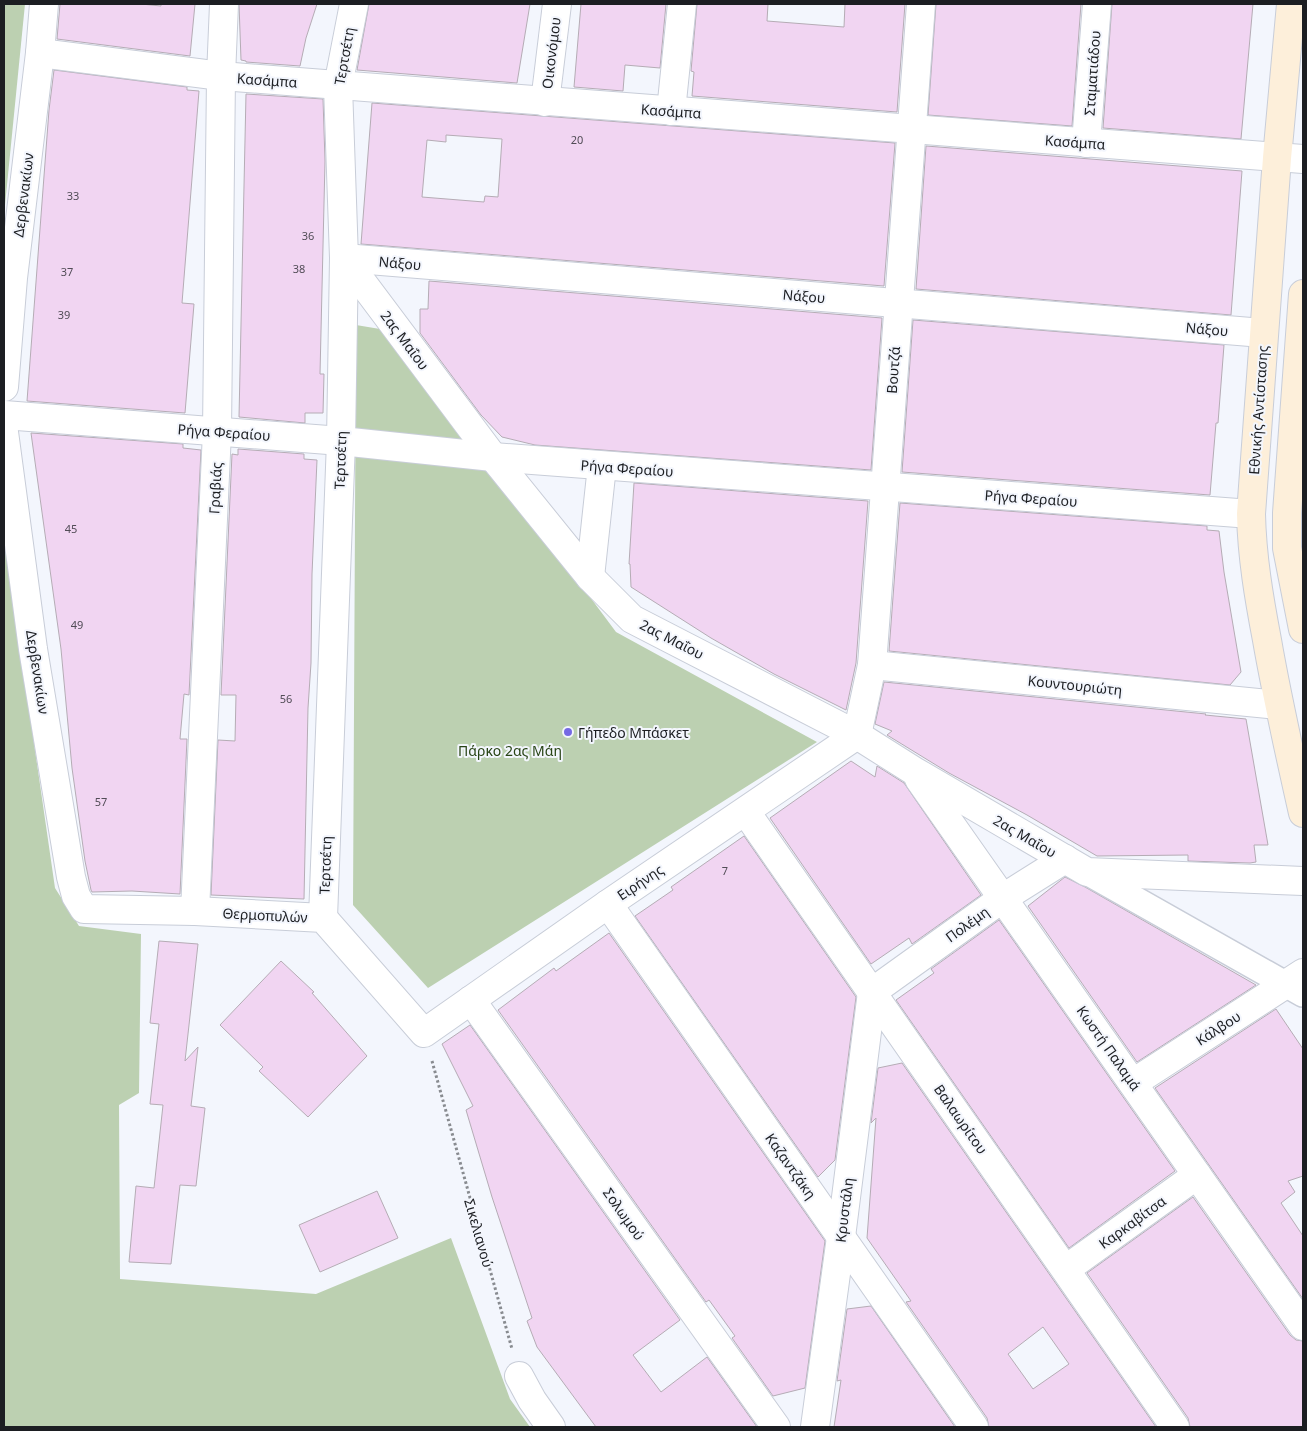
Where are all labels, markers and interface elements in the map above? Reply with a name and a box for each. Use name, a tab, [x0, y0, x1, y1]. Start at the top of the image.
street label: Οικονόμου	[537, 16, 565, 90]
street label: Τερτσέτη	[330, 26, 358, 86]
street label: Σταματιάδου	[1080, 30, 1104, 116]
street label: Κασάμπα	[236, 68, 298, 92]
street label: Κασάμπα	[640, 99, 702, 123]
street label: Κασάμπα	[1044, 130, 1106, 154]
house number: 20	[571, 132, 583, 147]
street label: Δερβενακίων	[8, 152, 38, 238]
house number: 33	[67, 188, 79, 203]
house number: 36	[302, 228, 314, 243]
street label: Νάξου	[378, 252, 422, 274]
house number: 38	[293, 261, 305, 276]
house number: 37	[61, 264, 73, 279]
street label: Νάξου	[782, 285, 826, 307]
street label: 2ας Μαΐου	[376, 306, 434, 374]
house number: 39	[58, 307, 70, 322]
street label: Νάξου	[1185, 318, 1229, 340]
street label: Εθνικής Αντίστασης	[1244, 345, 1272, 475]
street label: Βουτζά	[882, 346, 904, 394]
street label: Ρήγα Φεραίου	[177, 419, 271, 445]
street label: Τερτσέτη	[329, 430, 351, 490]
street label: Ρήγα Φεραίου	[580, 455, 674, 481]
street label: Γραβιάς	[204, 461, 226, 514]
street label: Ρήγα Φεραίου	[984, 485, 1078, 511]
house number: 45	[65, 521, 77, 536]
street label: 2ας Μαΐου	[637, 615, 707, 663]
house number: 49	[71, 617, 83, 632]
street label: Δερβενακίων	[22, 629, 54, 715]
street label: Κουντουριώτη	[1027, 671, 1123, 699]
house number: 56	[280, 691, 292, 706]
place label: Γήπεδο Μπάσκετ	[578, 723, 689, 742]
marker: Γήπεδο Μπάσκετ	[562, 726, 574, 738]
park label: Πάρκο 2ας Μάη	[458, 741, 562, 760]
house number: 57	[95, 794, 107, 809]
street label: 2ας Μαΐου	[990, 810, 1060, 862]
street label: Τερτσέτη	[314, 835, 336, 895]
street label: Ειρήνης	[613, 860, 667, 904]
house number: 7	[722, 863, 728, 878]
street label: Πολέμη	[941, 902, 993, 946]
street label: Θερμοπυλών	[222, 903, 308, 927]
street label: Κωστή Παλαμά	[1073, 1002, 1146, 1094]
street label: Κάλβου	[1192, 1006, 1244, 1050]
street label: Βαλαωρίτου	[930, 1080, 992, 1158]
street label: Καζαντζάκη	[761, 1129, 821, 1203]
street label: Κρυστάλη	[831, 1177, 857, 1243]
street label: Σολωμού	[599, 1184, 649, 1244]
street label: Καρκαβίτσα	[1095, 1191, 1170, 1253]
street label: Σικελιανού	[460, 1196, 498, 1270]

